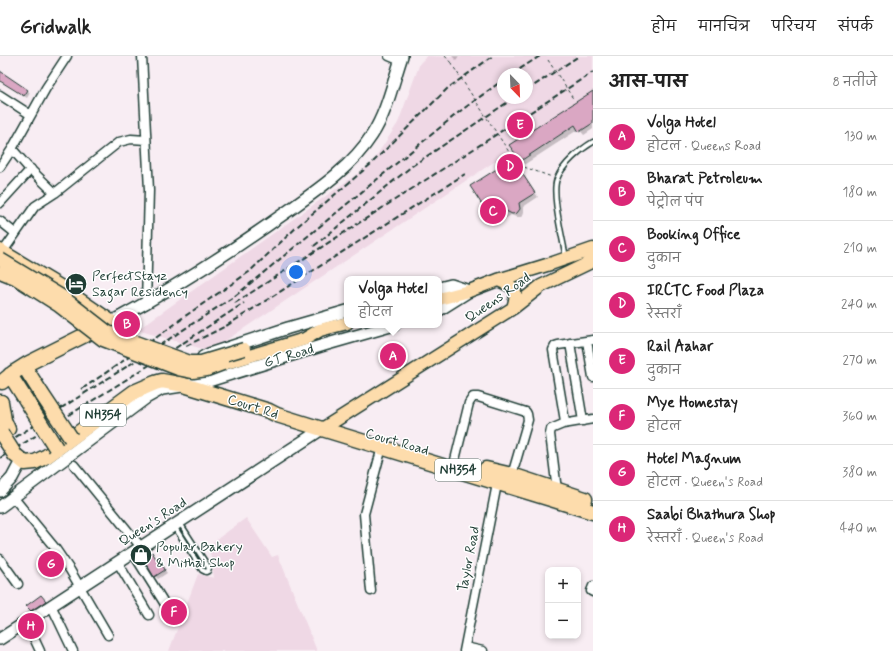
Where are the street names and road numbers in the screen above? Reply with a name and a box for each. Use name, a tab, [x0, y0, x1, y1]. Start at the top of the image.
street label: Queens Road	[462, 269, 534, 327]
street label: GT Road	[262, 340, 316, 372]
street label: Court Rd	[225, 390, 281, 424]
road number: NH354	[80, 404, 126, 426]
street label: Court Road	[363, 424, 431, 460]
road number: NH354	[435, 459, 481, 481]
street label: Queen's Road	[116, 493, 190, 551]
street label: Taylor Road	[454, 525, 484, 593]

